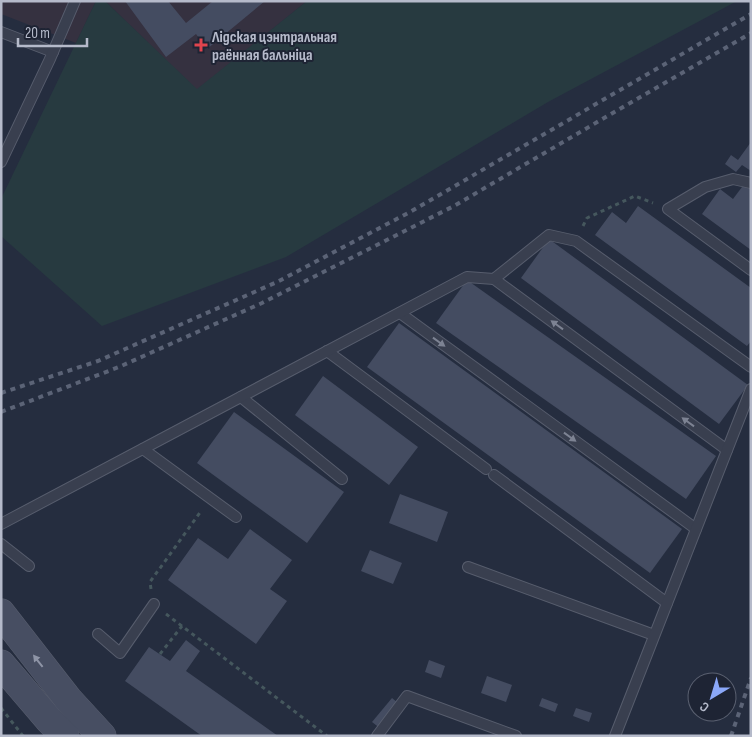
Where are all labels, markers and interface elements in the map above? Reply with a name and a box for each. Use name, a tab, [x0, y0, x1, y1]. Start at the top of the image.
scale bar	[18, 15, 86, 47]
text: 20 m	[25, 24, 50, 43]
place label: Лідская цэнтральная раённая бальніца	[211, 28, 337, 65]
marker: Лідская цэнтральная раённая бальніца	[194, 38, 208, 52]
one-way arrow	[550, 320, 564, 330]
one-way arrow	[432, 337, 446, 347]
one-way arrow	[682, 416, 695, 427]
one-way arrow	[563, 432, 576, 443]
one-way arrow	[33, 654, 43, 668]
north arrow	[687, 672, 737, 722]
text: С	[696, 698, 712, 716]

